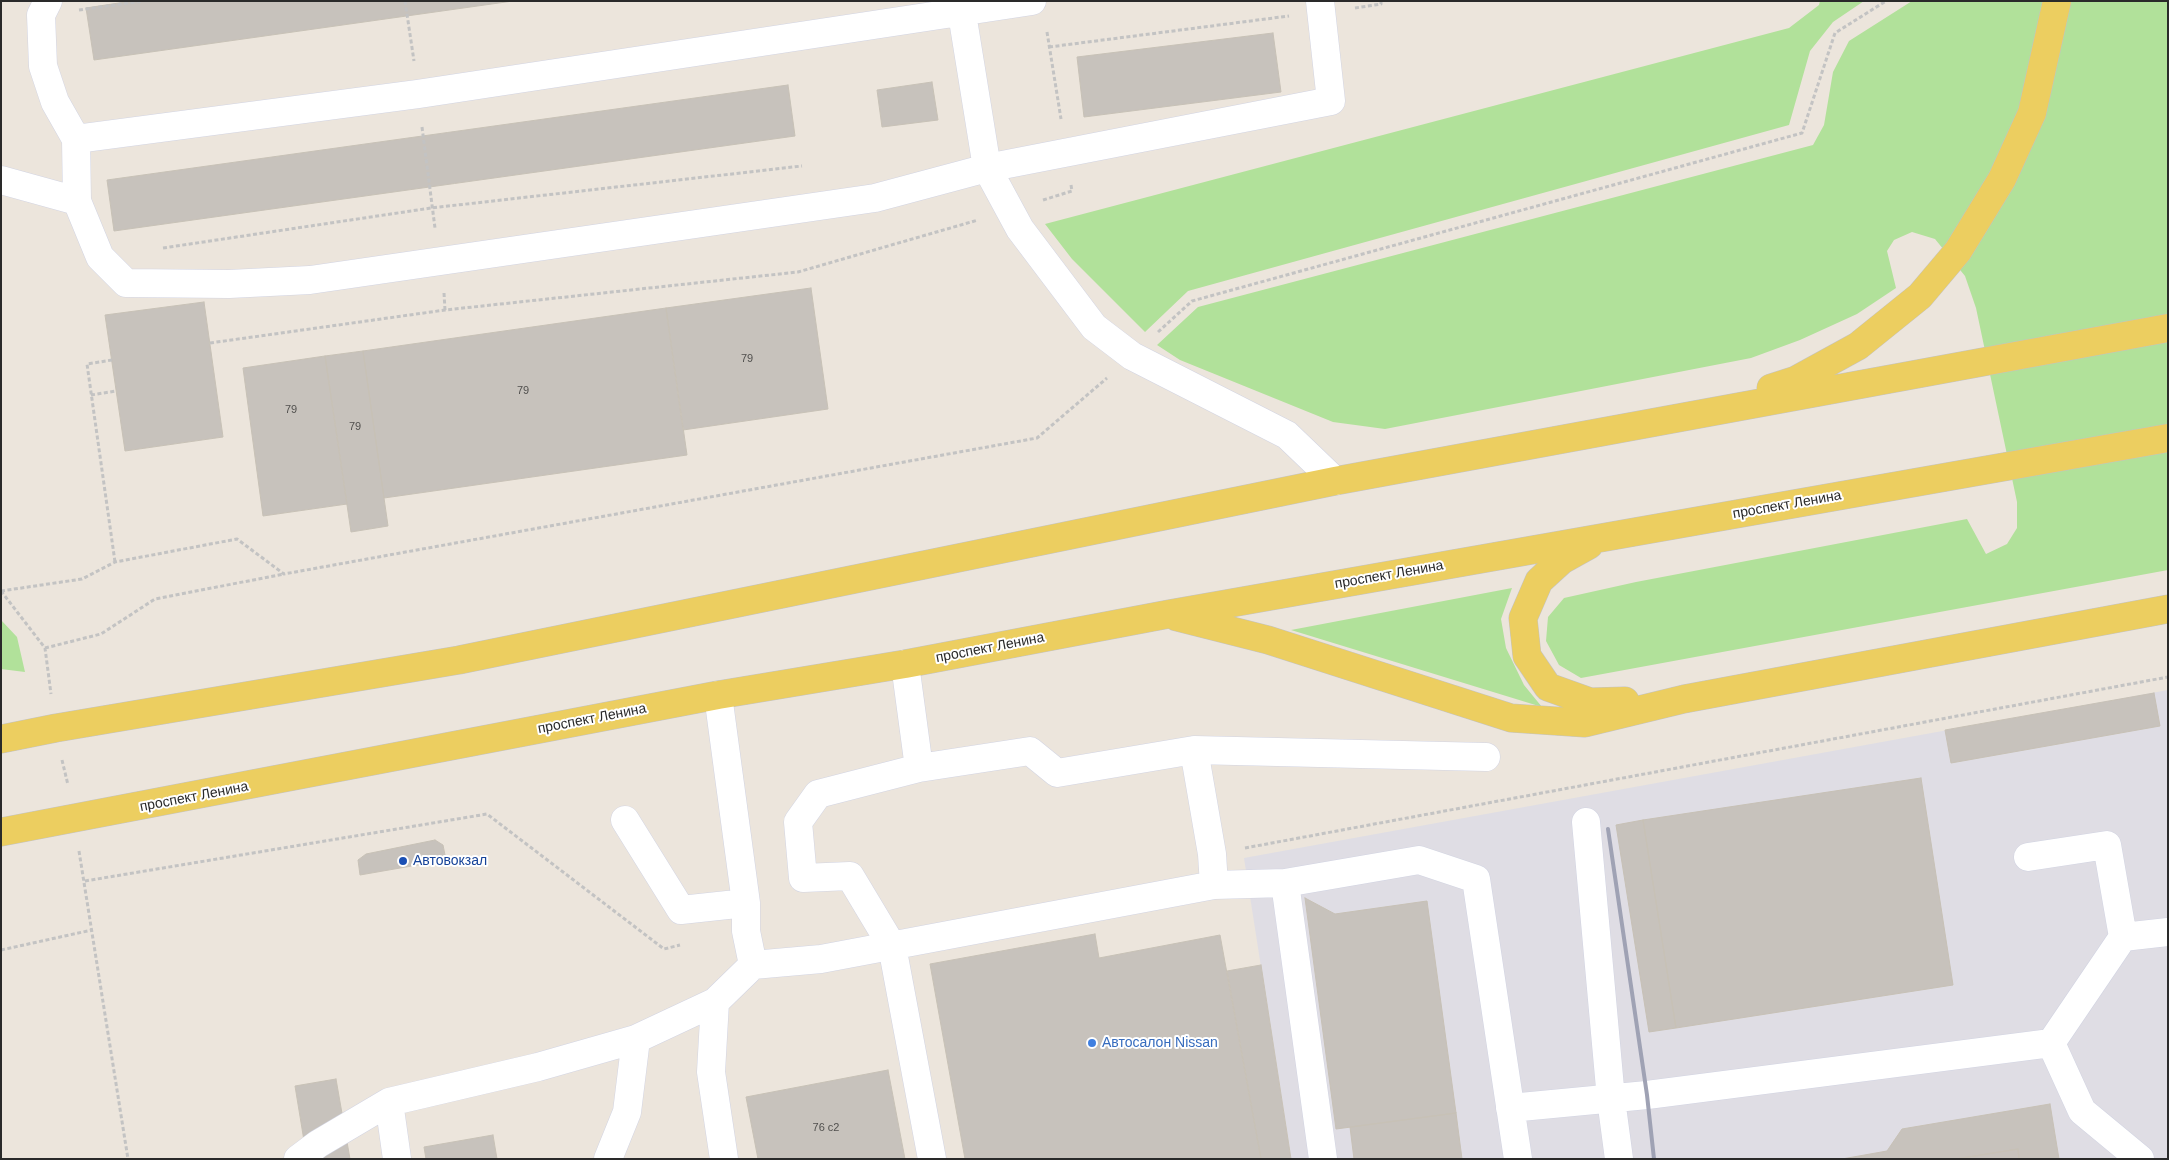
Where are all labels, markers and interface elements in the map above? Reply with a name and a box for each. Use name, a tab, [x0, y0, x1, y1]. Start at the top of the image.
house number: 79	[741, 352, 753, 366]
house number: 79	[517, 384, 529, 398]
house number: 79	[285, 403, 297, 417]
house number: 79	[349, 420, 361, 434]
street label: проспект Ленина	[1731, 487, 1843, 523]
street label: проспект Ленина	[1333, 557, 1445, 593]
street label: проспект Ленина	[934, 629, 1046, 667]
street label: проспект Ленина	[536, 700, 648, 738]
street label: проспект Ленина	[138, 778, 250, 816]
place label: Автовокзал	[413, 853, 487, 869]
marker: Автовокзал	[397, 855, 409, 867]
place label: Автосалон Nissan	[1102, 1035, 1218, 1051]
marker: Автосалон Nissan	[1086, 1037, 1098, 1049]
house number: 76 с2	[813, 1121, 839, 1135]

